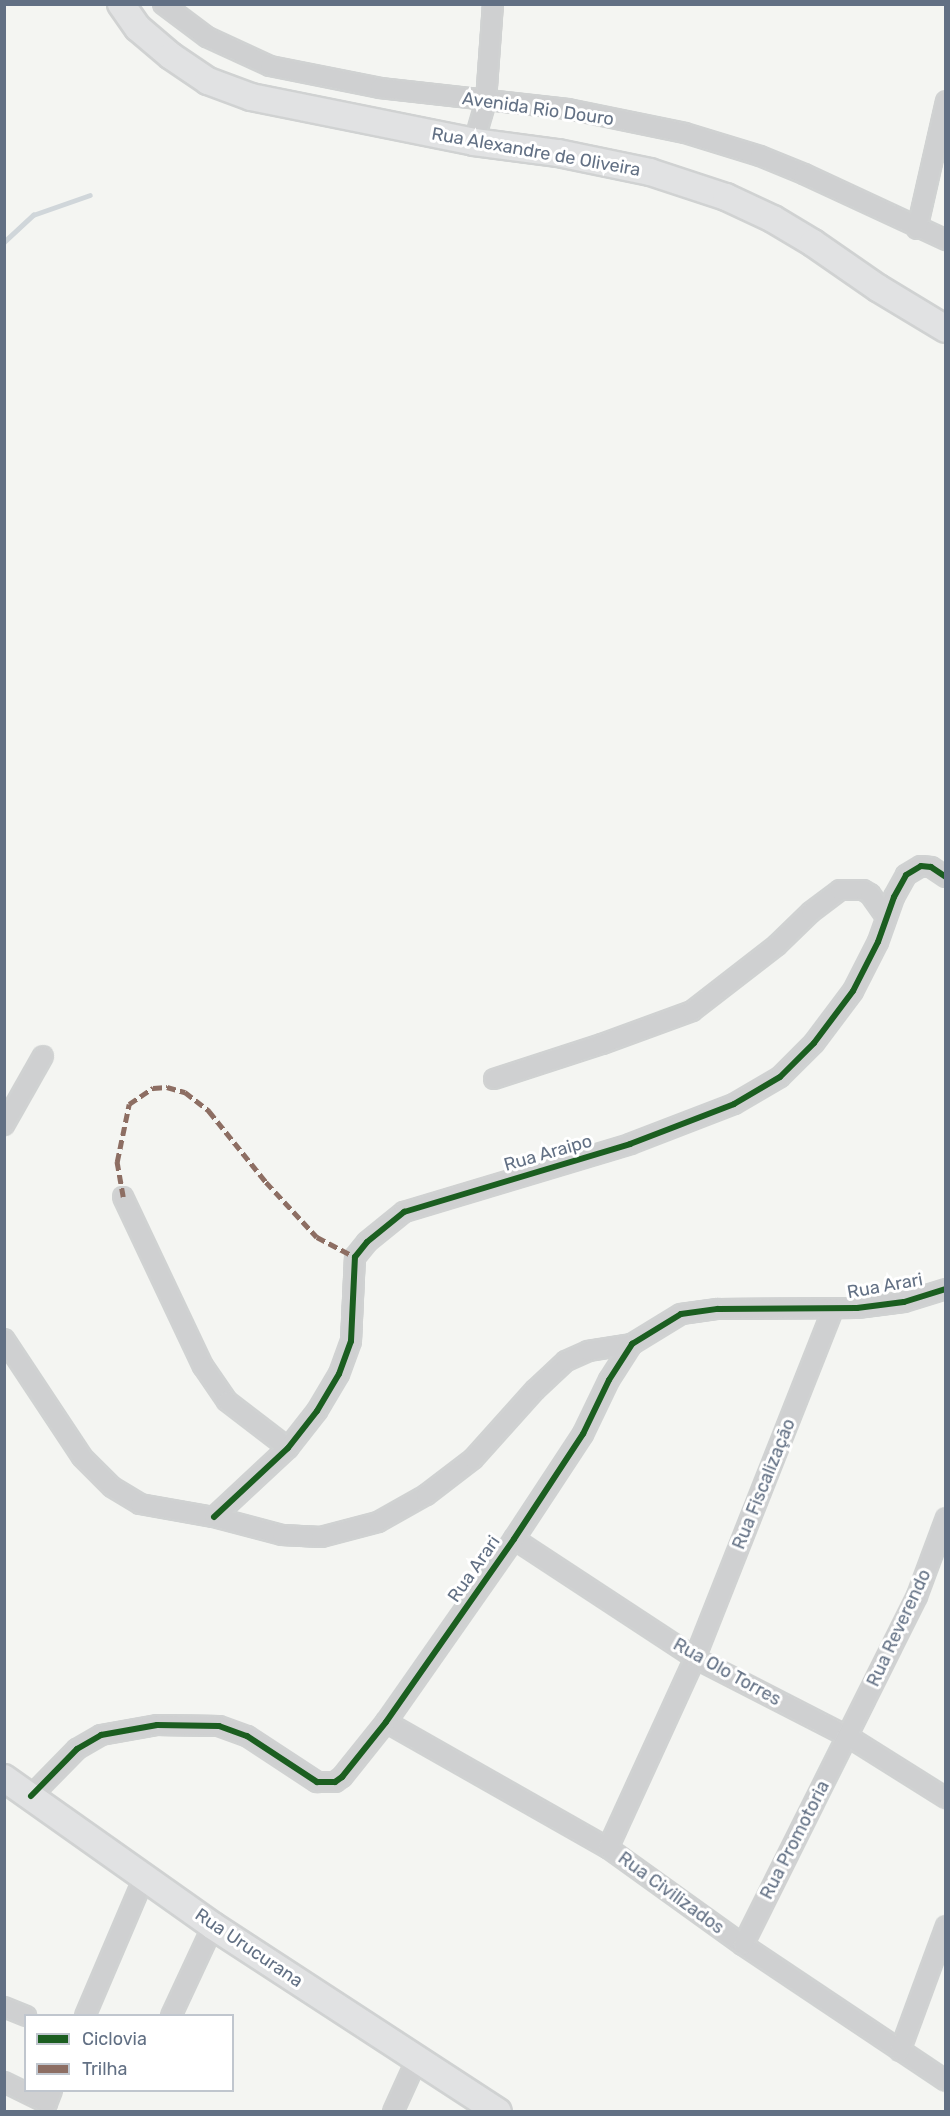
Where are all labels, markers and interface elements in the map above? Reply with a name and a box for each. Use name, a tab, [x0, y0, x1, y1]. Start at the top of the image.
street label: Avenida Rio Douro	[461, 88, 615, 130]
street label: Rua Alexandre de Oliveira	[430, 123, 642, 181]
street label: Rua Araipo	[501, 1130, 595, 1176]
street label: Rua Arari	[845, 1269, 925, 1303]
street label: Rua Fiscalização	[728, 1416, 800, 1552]
street label: Rua Arari	[443, 1531, 505, 1607]
street label: Rua Reverendo	[862, 1566, 936, 1690]
street label: Rua Olo Torres	[669, 1633, 785, 1711]
street label: Rua Promotoria	[756, 1777, 834, 1903]
street label: Rua Civilizados	[614, 1847, 728, 1939]
street label: Rua Urucurana	[191, 1904, 307, 1992]
legend	[24, 2014, 234, 2092]
text: Ciclovia	[82, 2028, 147, 2050]
text: Trilha	[82, 2058, 127, 2080]

